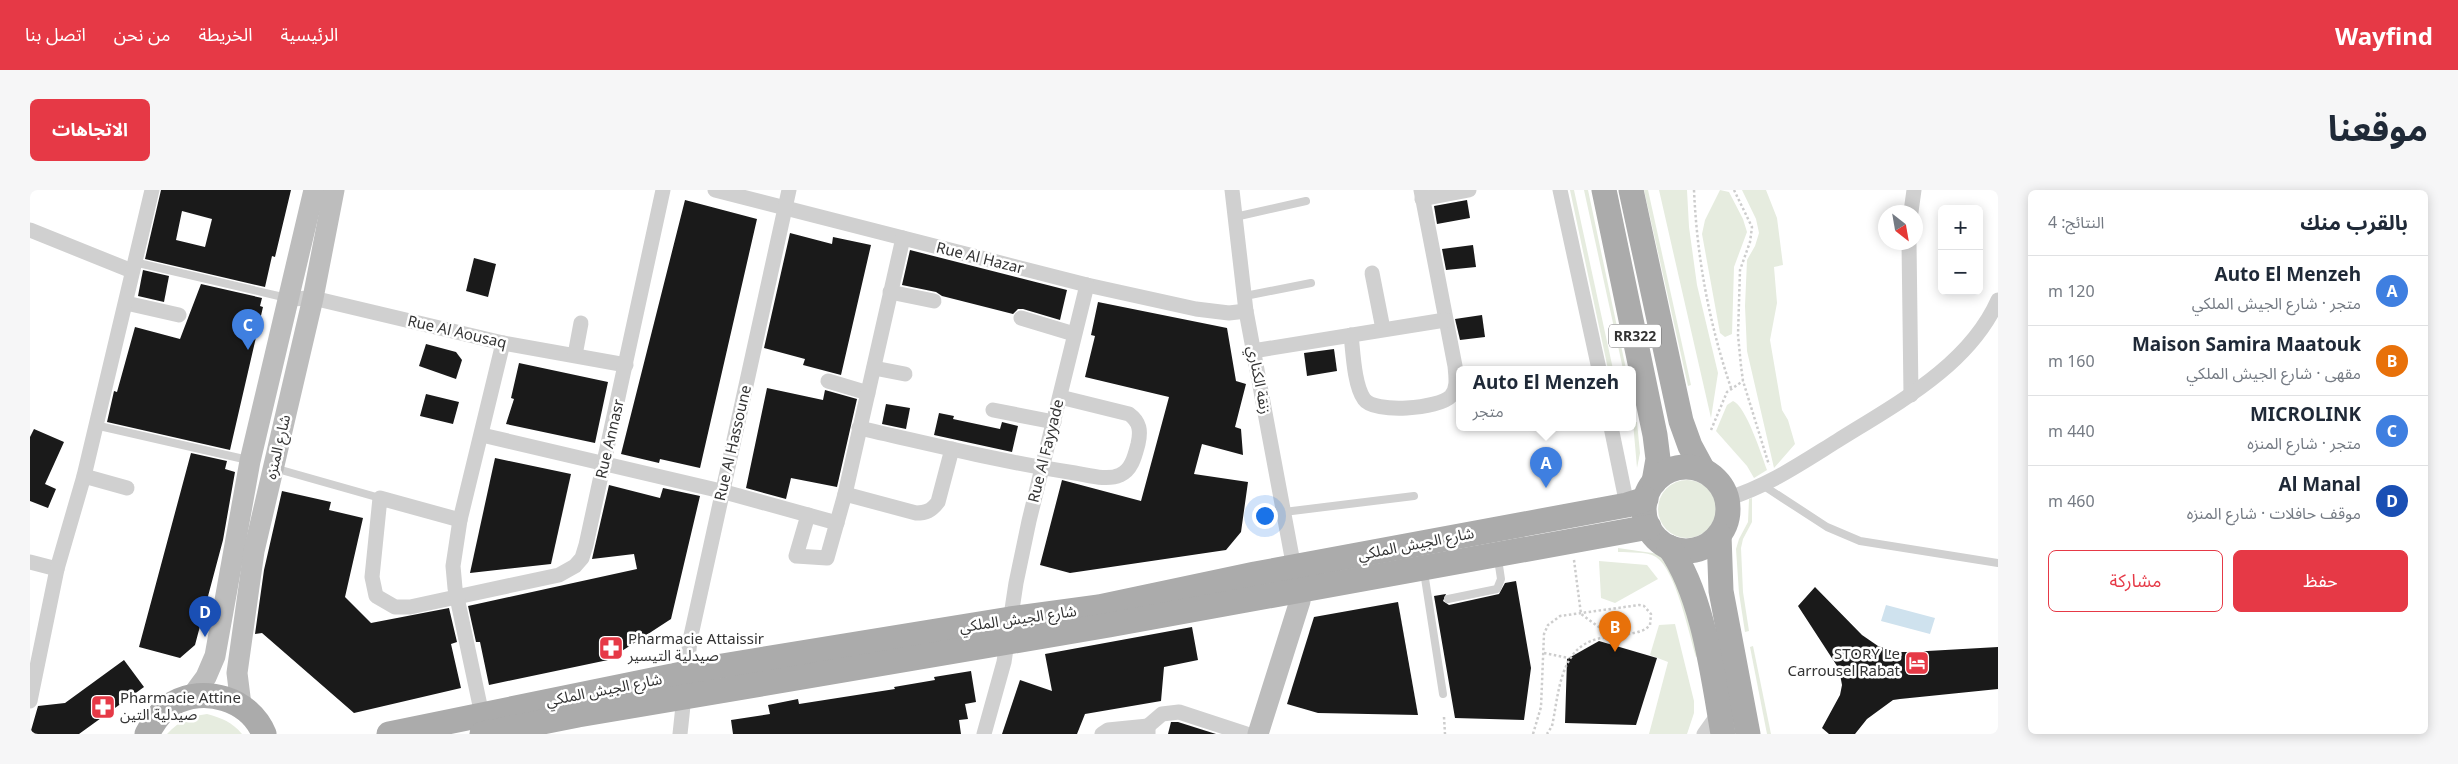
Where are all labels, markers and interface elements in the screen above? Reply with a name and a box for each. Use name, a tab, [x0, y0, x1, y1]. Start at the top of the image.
text: Wayfind	[2335, 19, 2433, 52]
text: اتصل بنا	[25, 22, 86, 46]
text: من نحن	[114, 22, 171, 46]
text: الخريطة	[199, 22, 252, 46]
text: الرئيسية	[280, 22, 338, 46]
button: الاتجاهات	[30, 99, 150, 161]
text: موقعنا	[2328, 104, 2428, 151]
north arrow	[1878, 205, 1923, 250]
map controls	[1938, 205, 1983, 295]
button: +	[1938, 205, 1983, 250]
text: بالقرب منك	[2300, 208, 2408, 236]
text: النتائج: 4	[2048, 211, 2104, 233]
street label: Rue Al Hazar	[934, 236, 1026, 278]
button: −	[1938, 250, 1983, 295]
text: Auto El Menzeh	[2215, 261, 2361, 287]
text: 120 m	[2048, 280, 2095, 302]
text: A	[2386, 280, 2398, 302]
text: متجر · شارع الجيش الملكي	[2192, 292, 2361, 314]
pin: C	[232, 309, 264, 350]
street label: Rue Al Aousaq	[406, 310, 509, 352]
road number: RR322	[1609, 324, 1661, 348]
text: Maison Samira Maatouk	[2132, 331, 2361, 357]
street label: زنقة الكناري	[1241, 344, 1276, 416]
text: 160 m	[2048, 350, 2095, 372]
text: B	[2387, 350, 2397, 372]
text: مقهى · شارع الجيش الملكي	[2186, 362, 2361, 384]
popup	[1456, 366, 1636, 431]
text: Auto El Menzeh	[1473, 369, 1619, 395]
street label: Rue Al Hassoune	[709, 383, 755, 503]
street label: Rue Annasr	[590, 397, 628, 480]
street label: Rue Al Fayyade	[1023, 397, 1068, 505]
text: متجر	[1473, 400, 1504, 422]
text: MICROLINK	[2250, 401, 2361, 427]
street label: شارع المنزه	[260, 412, 297, 482]
text: 440 m	[2048, 420, 2095, 442]
text: C	[2387, 420, 2397, 442]
text: متجر · شارع المنزه	[2247, 432, 2361, 454]
pin: A	[1530, 447, 1562, 488]
text: Al Manal	[2279, 471, 2361, 497]
text: 460 m	[2048, 490, 2095, 512]
text: D	[2386, 490, 2398, 512]
text: موقف حافلات · شارع المنزه	[2187, 502, 2361, 524]
your location	[1252, 503, 1278, 529]
street label: شارع الجيش الملكي	[1356, 522, 1476, 567]
button: مشاركة	[2048, 550, 2223, 612]
button: حفظ	[2233, 550, 2408, 612]
pin: D	[189, 596, 221, 637]
street label: شارع الجيش الملكي	[958, 600, 1078, 639]
pin: B	[1599, 611, 1631, 652]
place label: Pharmacie Attaissir صيدلية التيسير	[627, 628, 764, 665]
pharmacy icon: Pharmacie Attaissir صيدلية التيسير	[598, 635, 624, 661]
place label: STORY Le Carrousel Rabat	[1787, 643, 1901, 680]
hotel icon: STORY Le Carrousel Rabat	[1904, 650, 1930, 676]
street label: شارع الجيش الملكي	[544, 668, 664, 713]
place label: Pharmacie Attine صيدلية التين	[120, 687, 241, 724]
pharmacy icon: Pharmacie Attine صيدلية التين	[90, 694, 116, 720]

